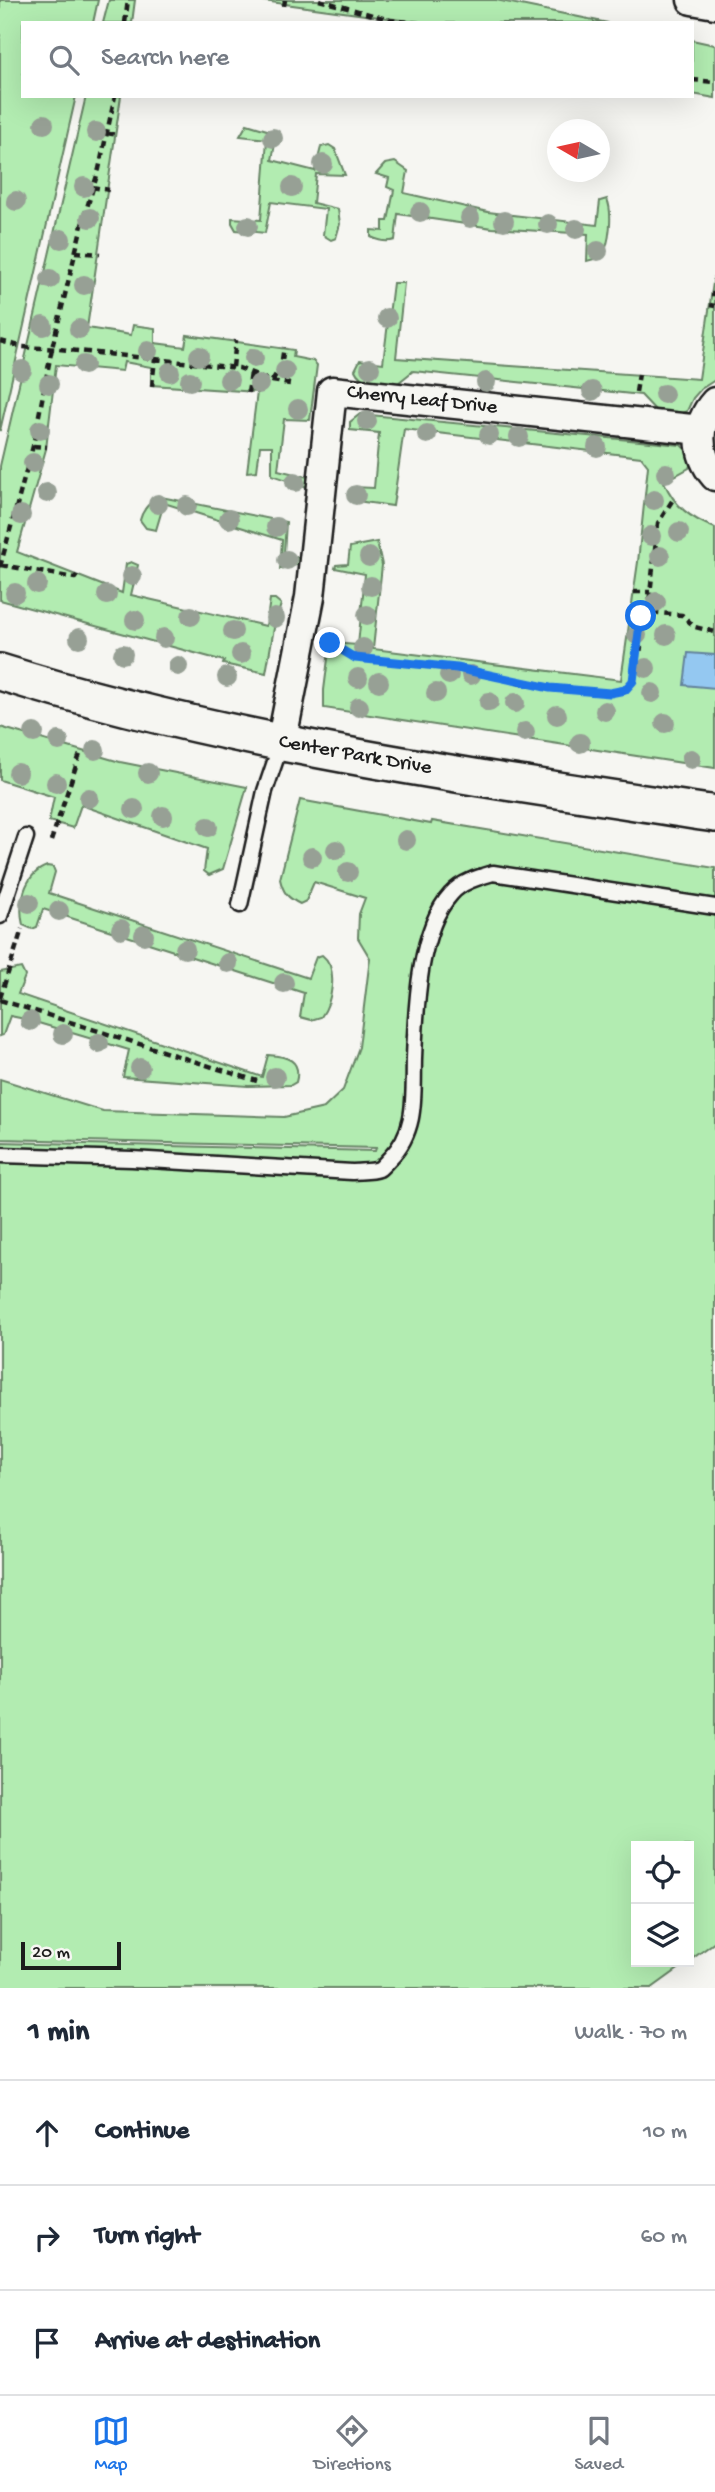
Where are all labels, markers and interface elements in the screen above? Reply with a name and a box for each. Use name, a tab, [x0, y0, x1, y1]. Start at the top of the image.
search box	[21, 21, 694, 98]
icon: search	[45, 41, 83, 79]
text: Search here	[101, 44, 229, 75]
north arrow	[547, 119, 610, 182]
street label: Cherry Leaf Drive	[346, 381, 500, 421]
route start	[625, 600, 656, 631]
route end	[314, 627, 345, 658]
street label: Center Park Drive	[277, 730, 435, 782]
map controls	[631, 1841, 694, 1967]
button: locate	[631, 1841, 694, 1904]
button: layers	[631, 1904, 694, 1967]
scale bar	[21, 1939, 121, 1971]
text: 20 m	[32, 1942, 70, 1965]
text: 1 min	[28, 2016, 89, 2051]
text: Walk · 70 m	[574, 2020, 687, 2047]
icon: ahead	[28, 2114, 66, 2152]
text: Continue	[95, 2117, 189, 2148]
text: 10 m	[643, 2119, 687, 2146]
icon: right	[28, 2219, 66, 2257]
text: Turn right	[95, 2222, 199, 2253]
text: 60 m	[641, 2224, 687, 2251]
icon: arrive	[28, 2324, 66, 2362]
text: Arrive at destination	[95, 2327, 320, 2358]
tab: Map	[92, 2412, 130, 2477]
tab: Directions	[314, 2412, 391, 2477]
tab: Saved	[574, 2412, 623, 2477]

